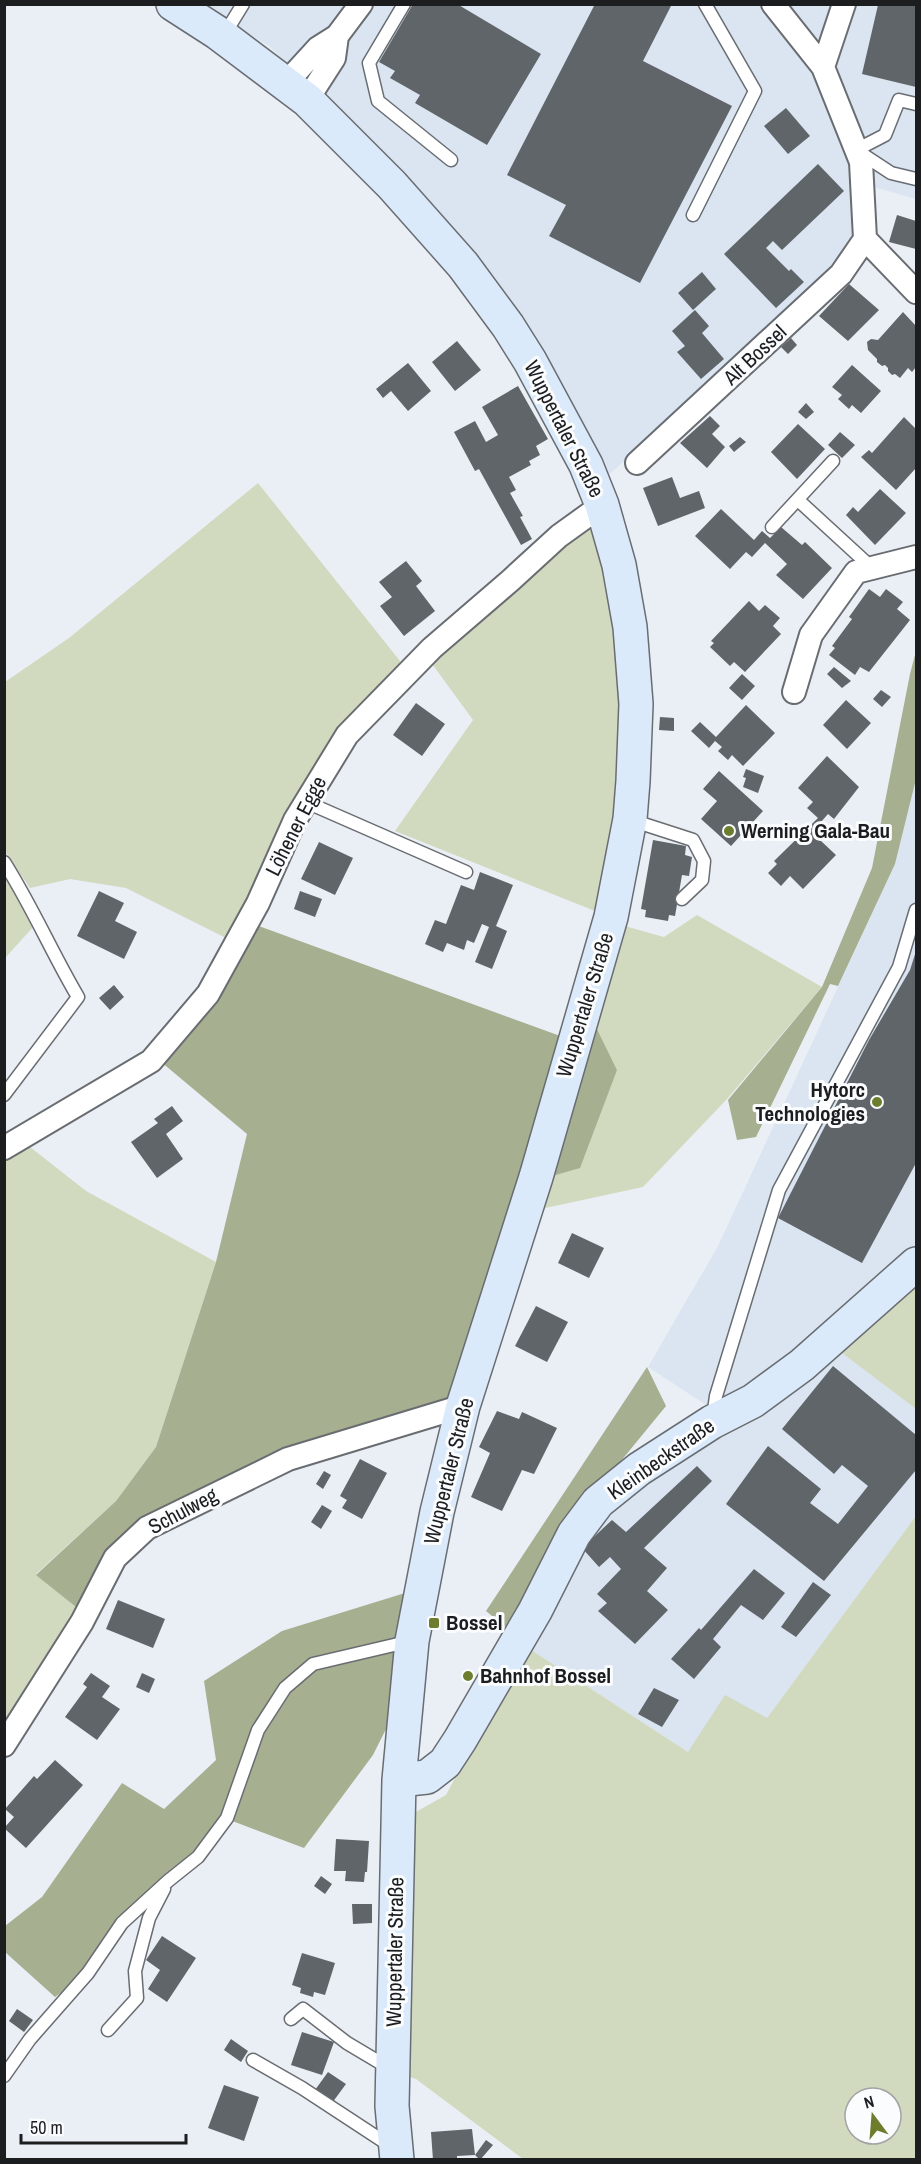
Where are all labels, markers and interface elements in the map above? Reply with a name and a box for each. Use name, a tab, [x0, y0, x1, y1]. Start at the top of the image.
street label: Alt Bossel	[716, 318, 793, 392]
street label: Wuppertaler Straße	[517, 355, 611, 502]
street label: Löhener Egge	[258, 771, 333, 881]
place label: Werning Gala-Bau	[741, 816, 890, 845]
marker: Werning Gala-Bau	[722, 824, 736, 838]
street label: Wuppertaler Straße	[549, 929, 620, 1081]
place label: Hytorc Technologies	[755, 1075, 865, 1128]
marker: Hytorc Technologies	[870, 1095, 884, 1109]
street label: Wuppertaler Straße	[416, 1395, 481, 1547]
street label: Kleinbeckstraße	[601, 1411, 720, 1506]
street label: Schulweg	[143, 1480, 223, 1541]
place label: Bossel	[446, 1608, 502, 1637]
marker: Bossel	[427, 1616, 441, 1630]
place label: Bahnhof Bossel	[480, 1661, 611, 1690]
marker: Bahnhof Bossel	[461, 1669, 475, 1683]
street label: Wuppertaler Straße	[379, 1877, 410, 2027]
north arrow	[843, 2086, 903, 2146]
text: N	[861, 2090, 876, 2113]
scale bar	[21, 2107, 186, 2145]
text: 50 m	[30, 2115, 63, 2140]

